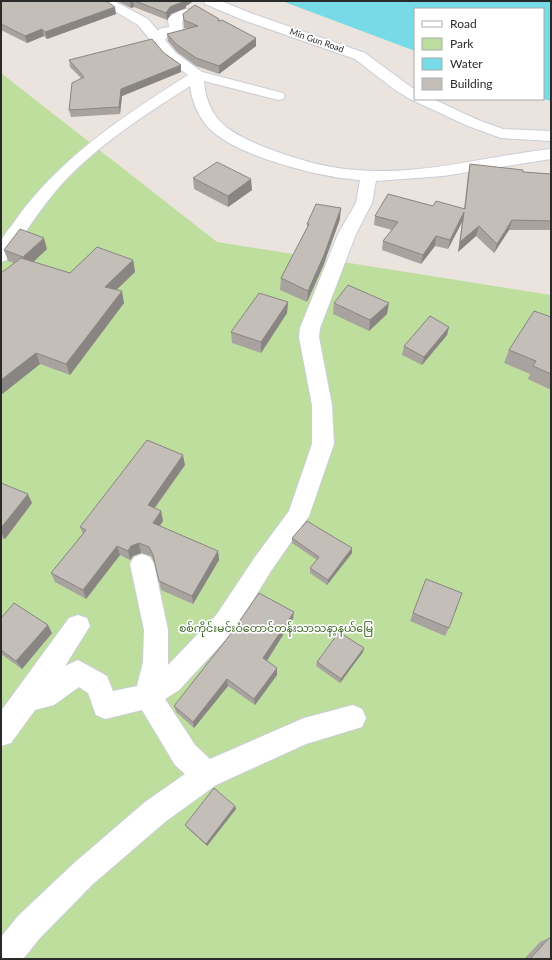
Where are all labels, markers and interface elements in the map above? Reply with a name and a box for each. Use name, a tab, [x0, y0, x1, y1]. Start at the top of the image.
legend	[414, 8, 544, 100]
text: Road	[450, 16, 477, 31]
street label: Min Gun Road	[288, 26, 346, 54]
text: Park	[450, 36, 474, 51]
text: Water	[450, 56, 483, 71]
text: Building	[450, 76, 493, 91]
park label: စစ်ကိုင်းမင်းဝံတောင်တန်းသာသနာ့နယ်မြေ	[179, 621, 373, 637]

